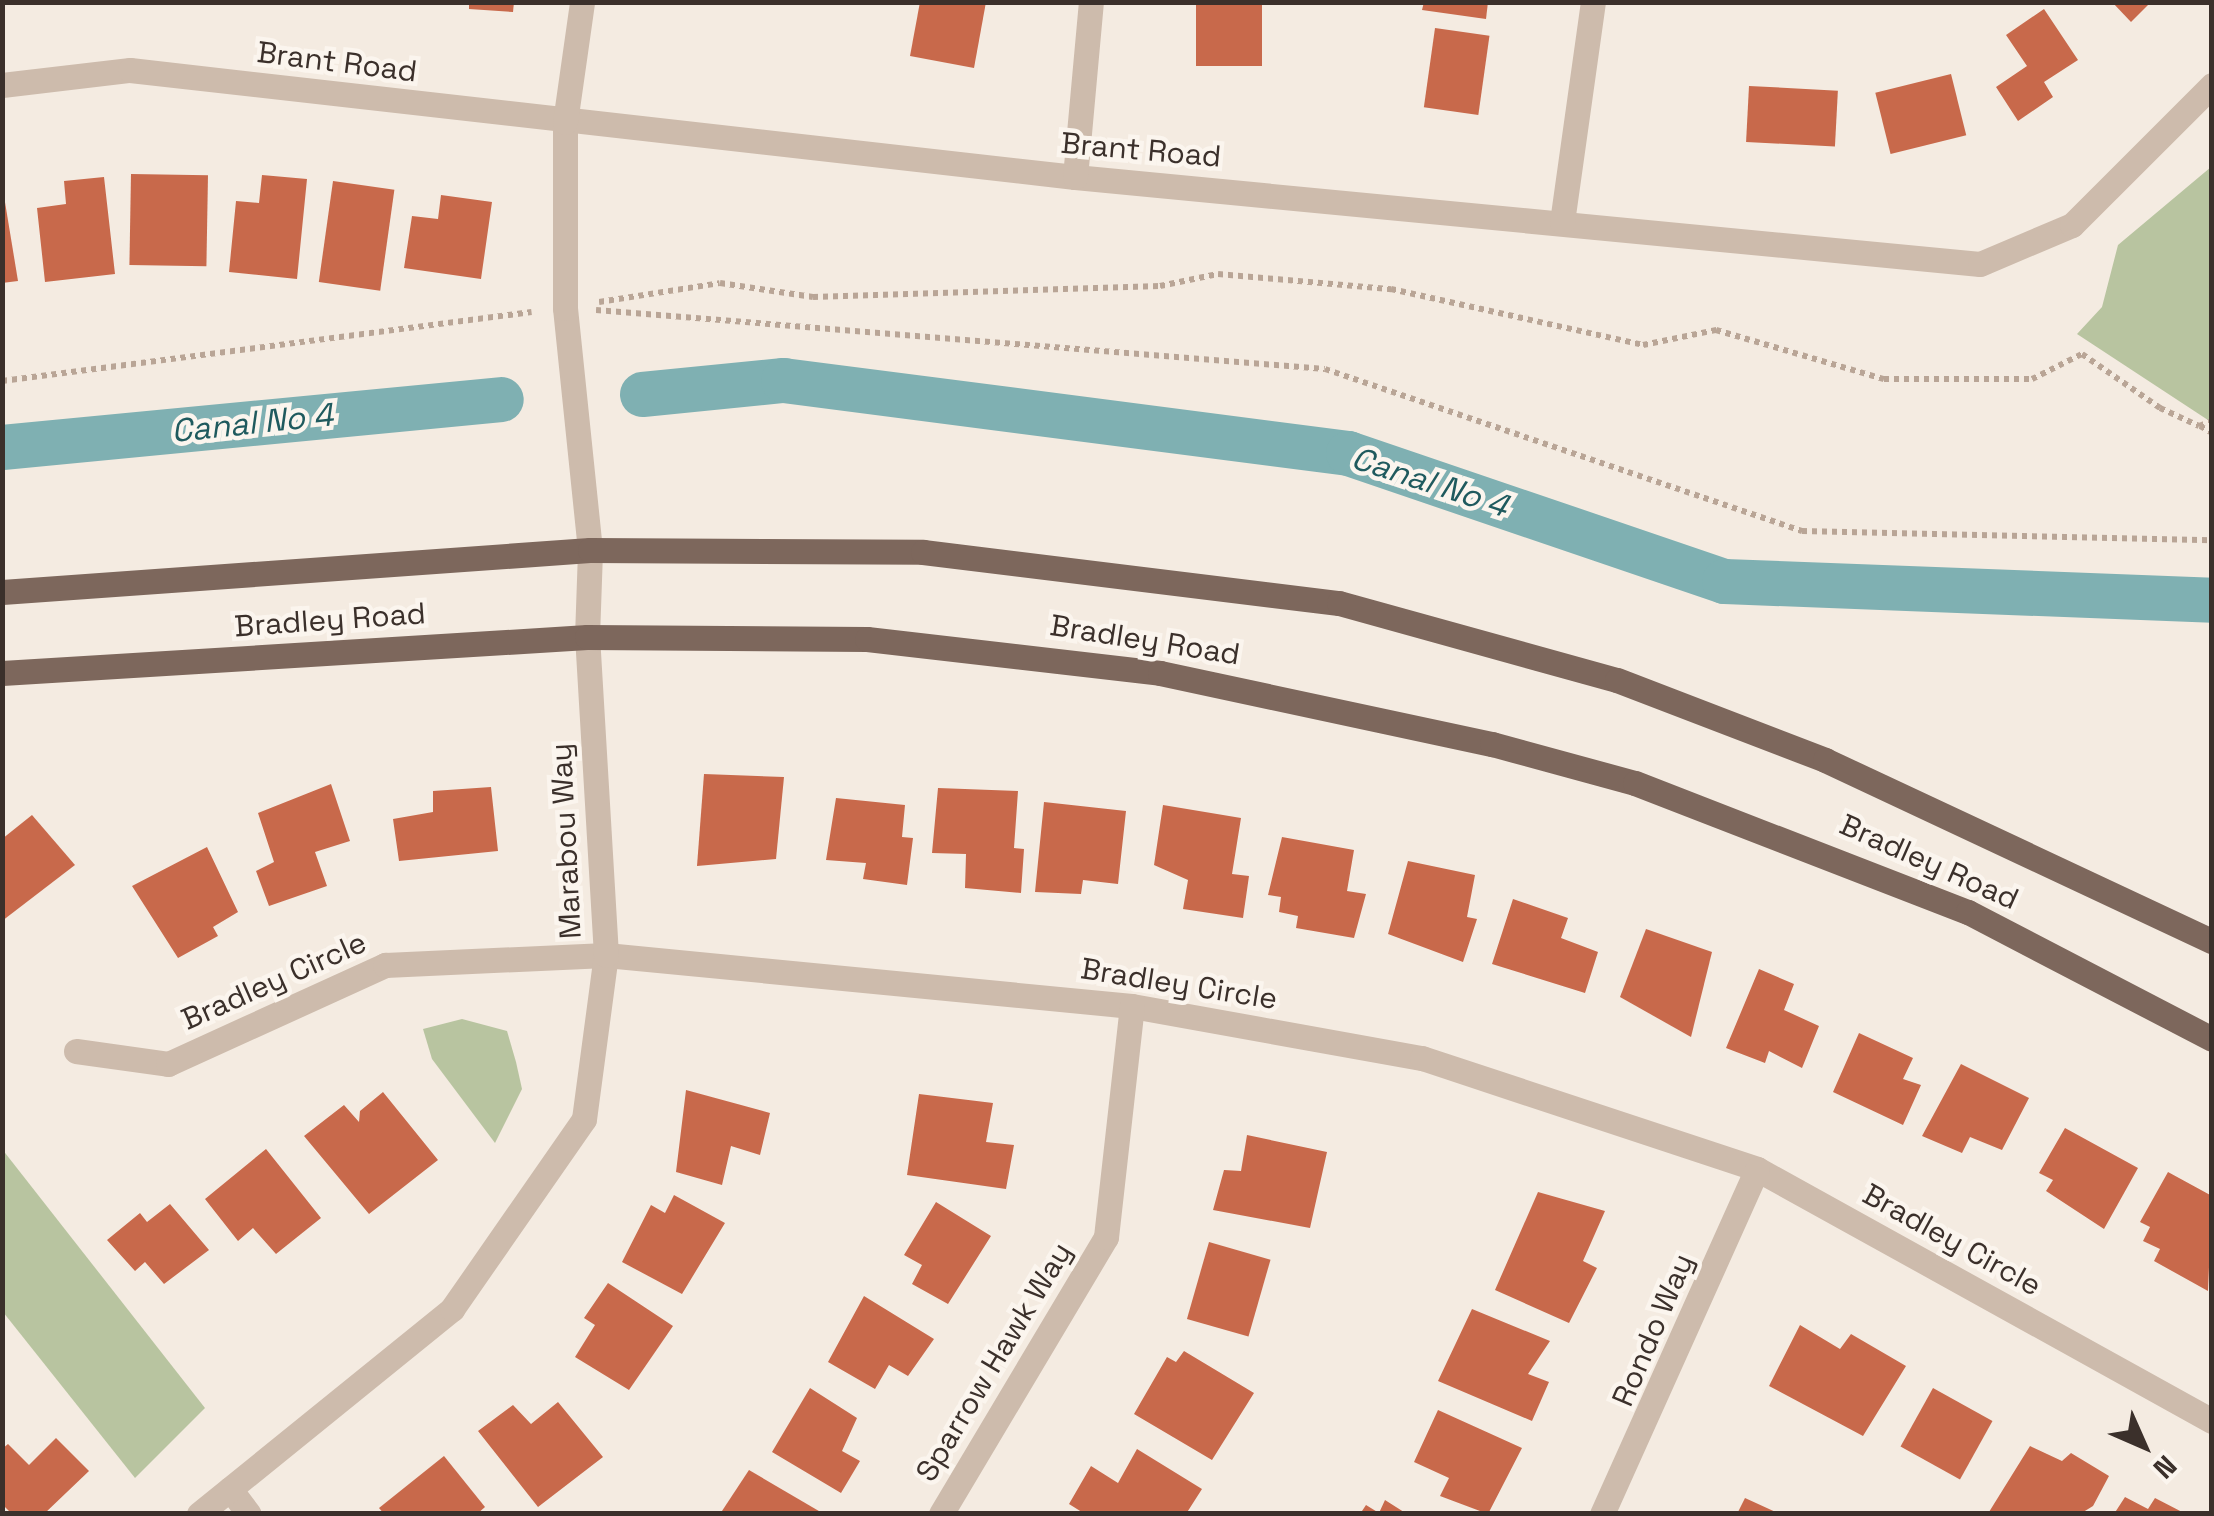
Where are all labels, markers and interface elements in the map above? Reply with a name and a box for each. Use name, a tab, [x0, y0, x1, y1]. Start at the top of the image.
street label: Brant Road	[255, 34, 419, 90]
street label: Brant Road	[1059, 125, 1223, 175]
water label: Canal No 4	[169, 395, 335, 451]
water label: Canal No 4	[1347, 439, 1513, 525]
street label: Bradley Road	[233, 595, 427, 645]
street label: Bradley Road	[1048, 607, 1242, 673]
street label: Marabou Way	[543, 742, 589, 940]
street label: Bradley Road	[1834, 807, 2024, 917]
street label: Bradley Circle	[176, 924, 372, 1038]
street label: Bradley Circle	[1078, 951, 1280, 1017]
street label: Bradley Circle	[1857, 1176, 2047, 1304]
street label: Sparrow Hawk Way	[908, 1236, 1080, 1488]
street label: Rondo Way	[1605, 1248, 1701, 1412]
north arrow	[2094, 1396, 2194, 1496]
text: N	[2146, 1448, 2185, 1487]

